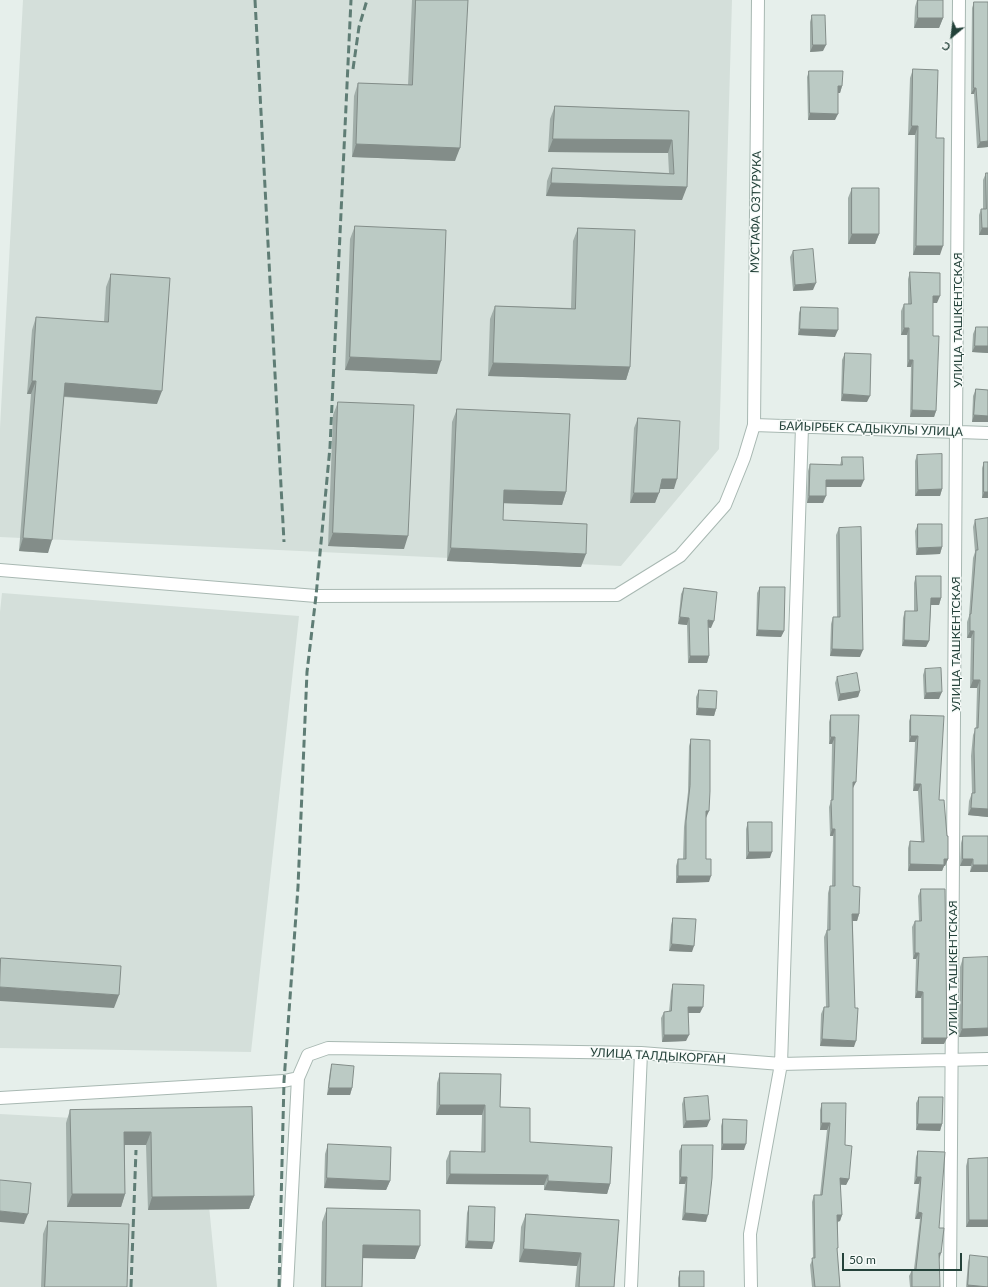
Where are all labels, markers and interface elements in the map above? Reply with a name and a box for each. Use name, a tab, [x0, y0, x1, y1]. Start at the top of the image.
north arrow	[932, 16, 972, 56]
text: С	[940, 39, 952, 54]
street label: МУСТАФА ОЗТУРУКА	[748, 151, 764, 273]
street label: УЛИЦА ТАШКЕНТСКАЯ	[951, 252, 965, 388]
street label: БАЙЫРБЕК САДЫКУЛЫ УЛИЦА	[779, 419, 963, 439]
street label: УЛИЦА ТАШКЕНТСКАЯ	[949, 576, 963, 712]
street label: УЛИЦА ТАШКЕНТСКАЯ	[946, 900, 960, 1036]
street label: УЛИЦА ТАЛДЫКОРГАН	[590, 1045, 726, 1067]
scale bar	[844, 1245, 964, 1271]
text: 50 m	[849, 1252, 876, 1267]

